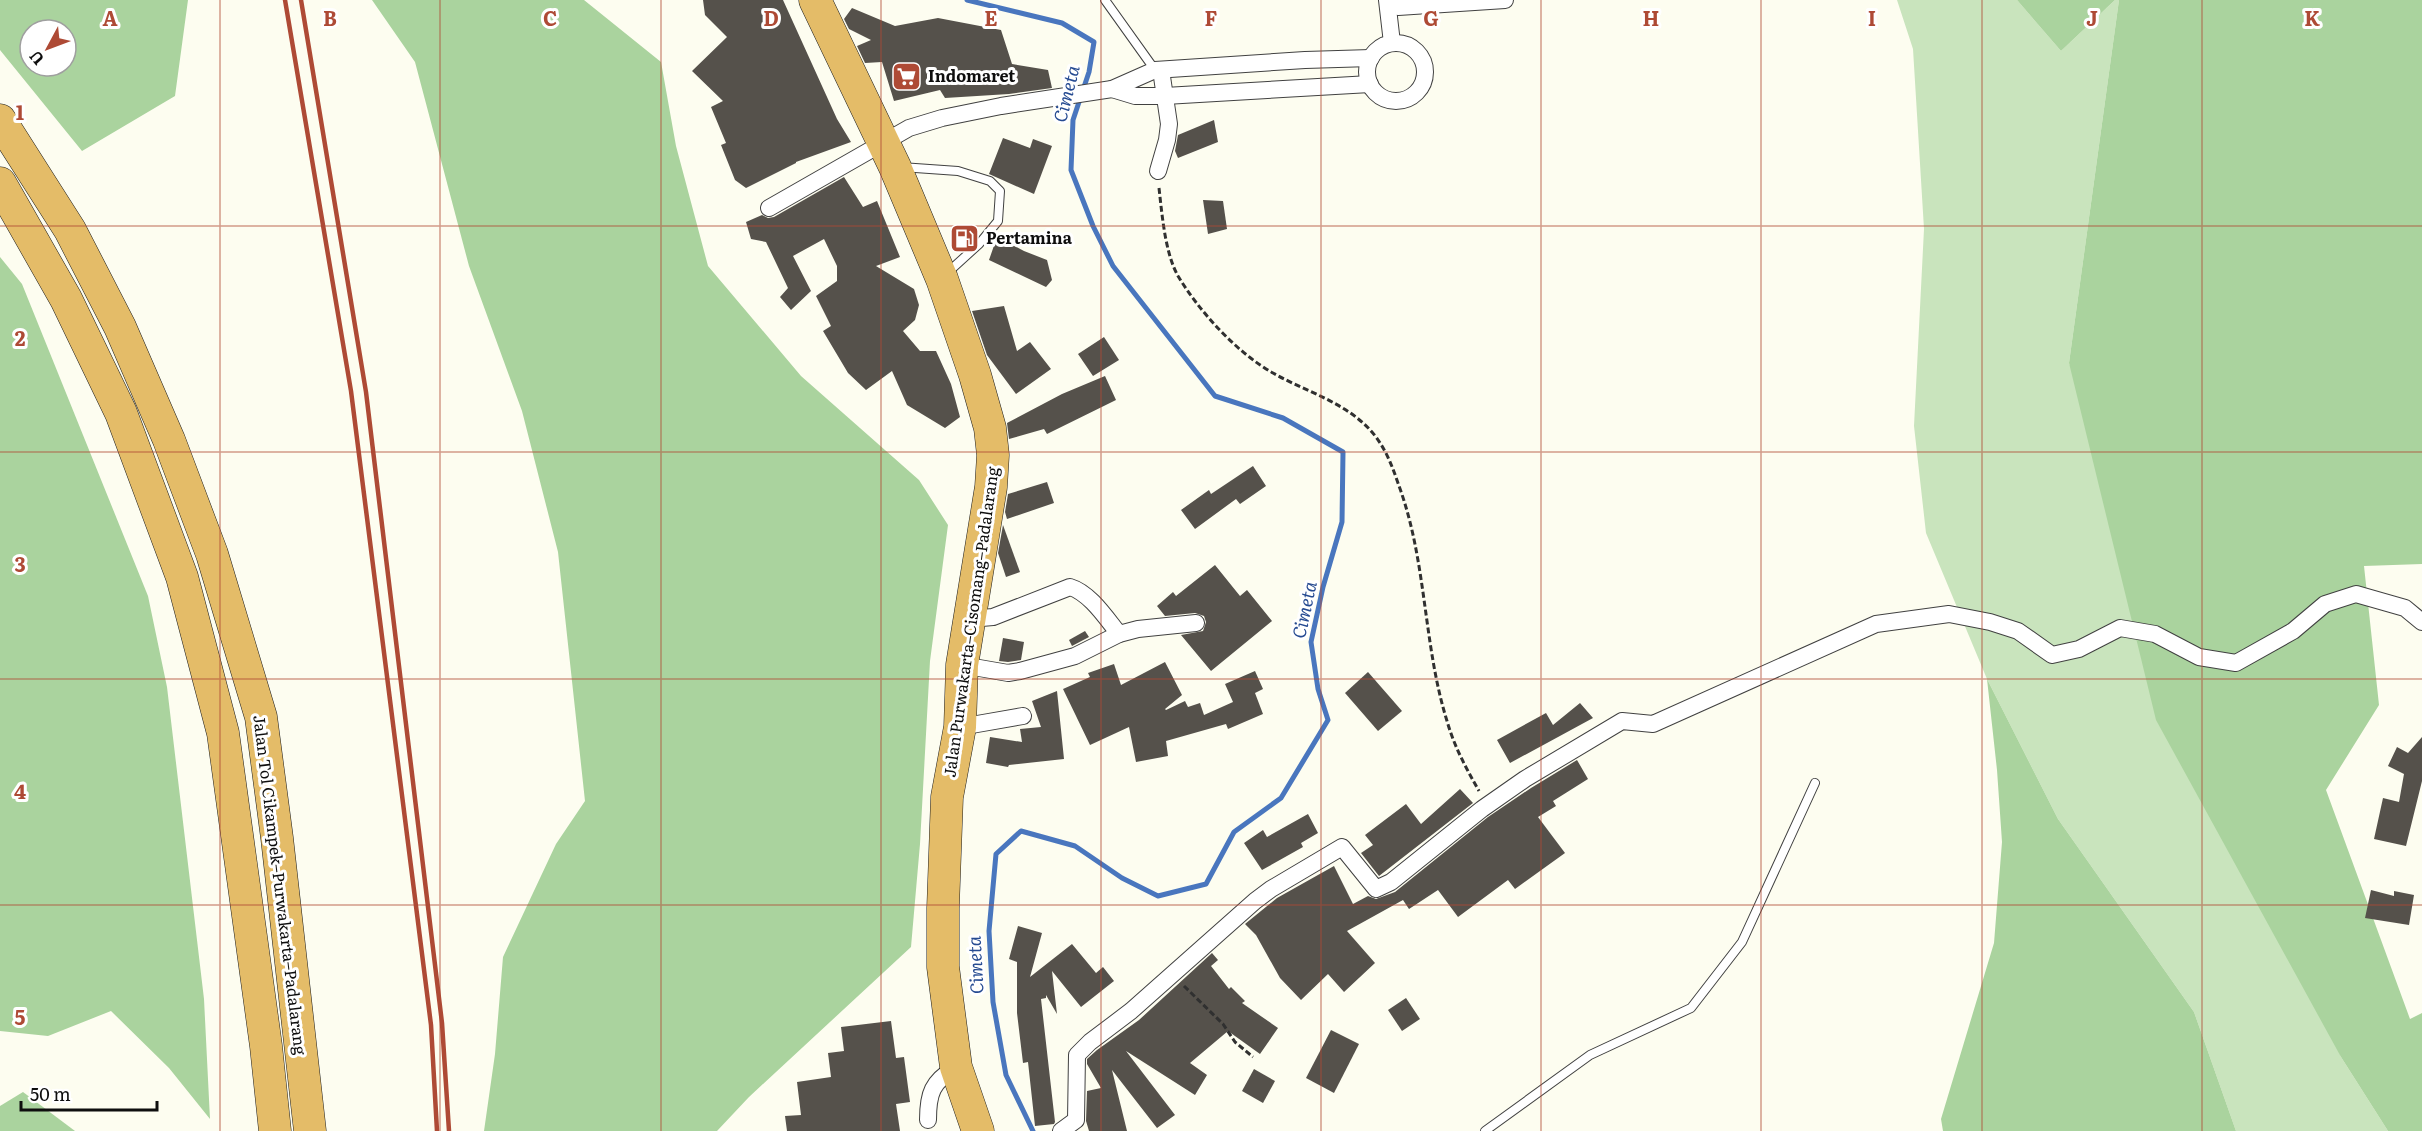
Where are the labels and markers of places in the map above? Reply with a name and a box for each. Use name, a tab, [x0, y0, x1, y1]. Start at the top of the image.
supermarket icon: Indomaret	[891, 60, 923, 92]
place label: Indomaret	[928, 63, 1015, 87]
fuel station icon: Pertamina	[949, 222, 981, 254]
place label: Pertamina	[986, 225, 1073, 249]

